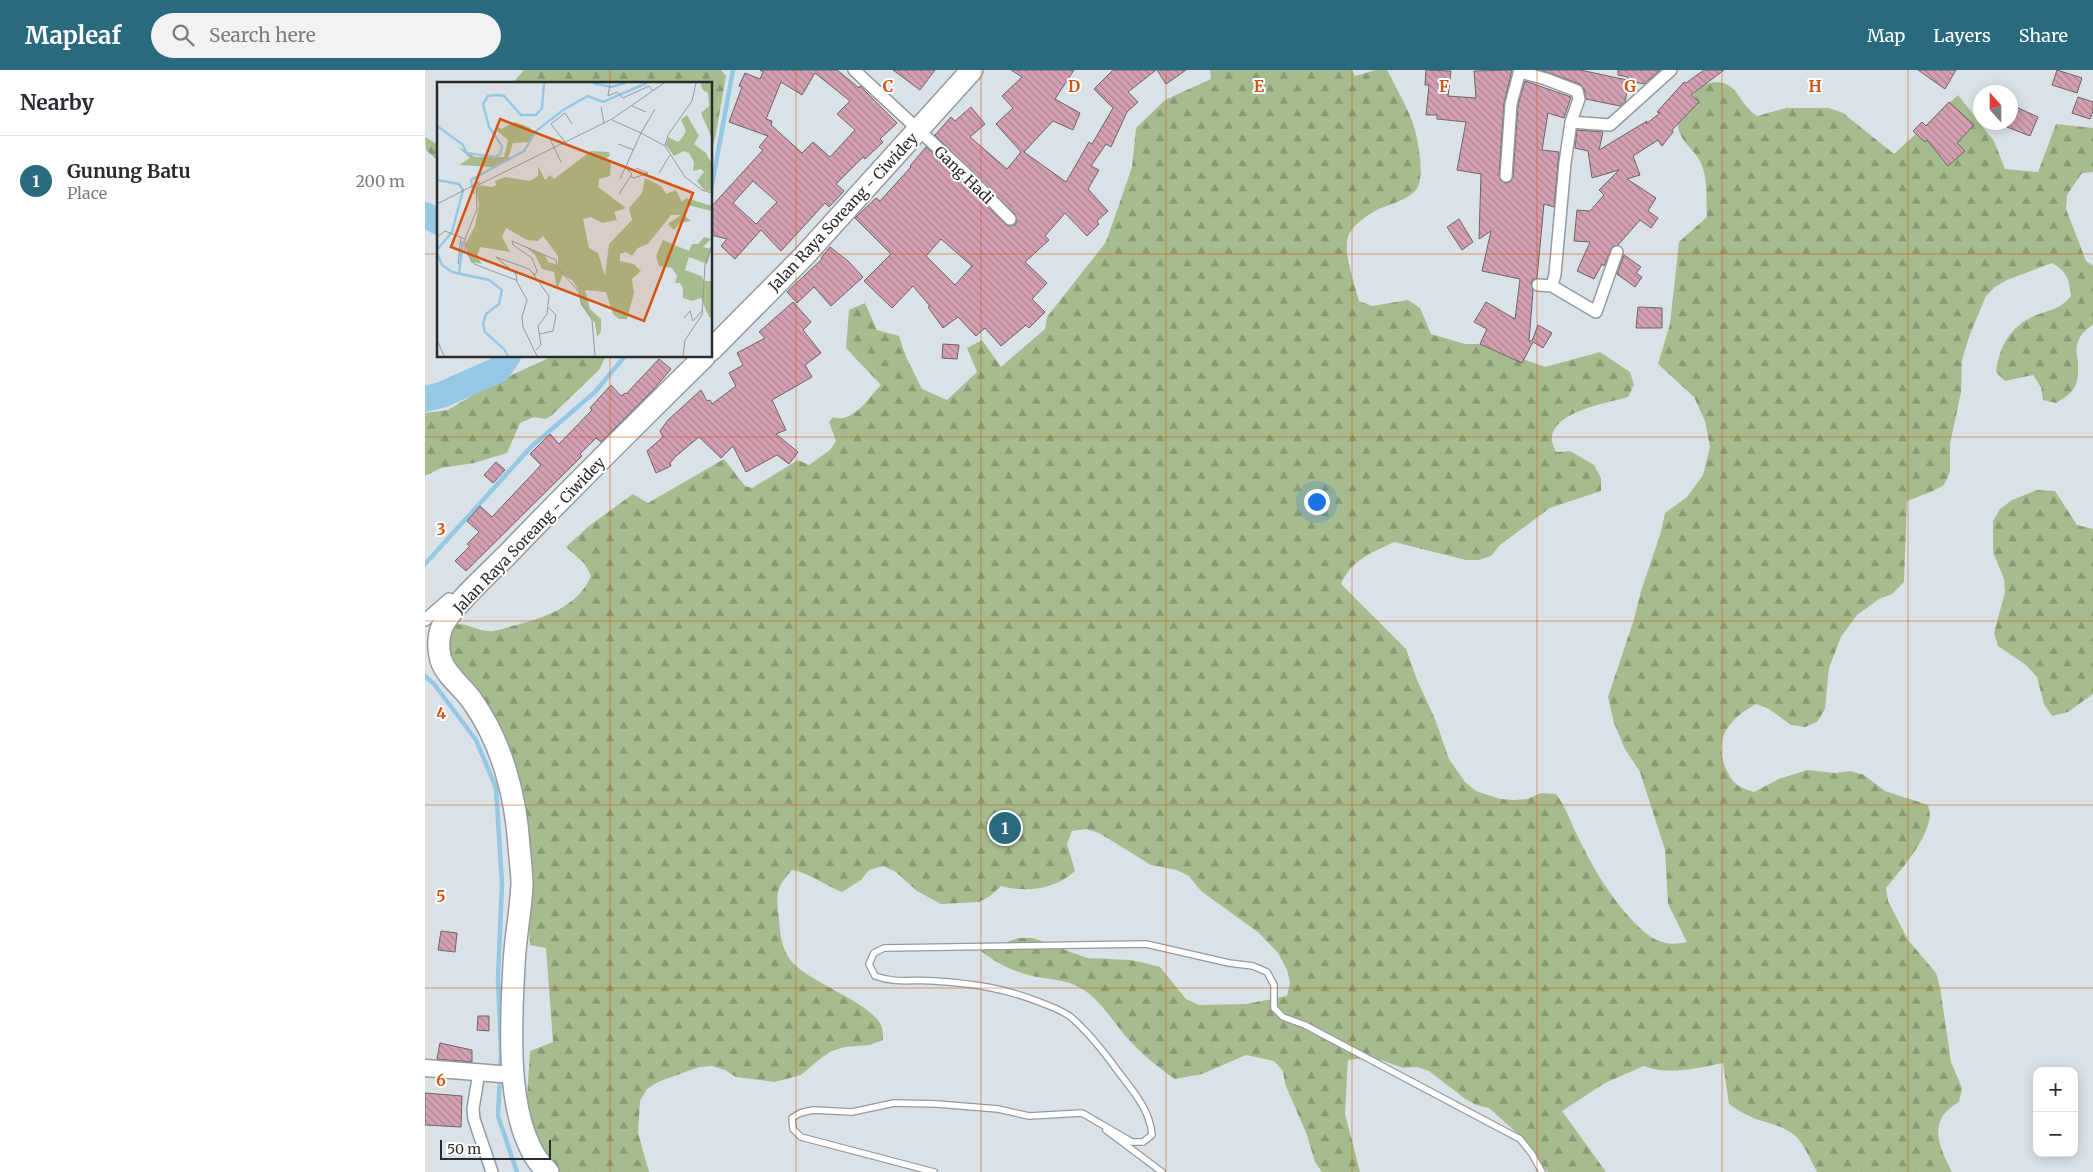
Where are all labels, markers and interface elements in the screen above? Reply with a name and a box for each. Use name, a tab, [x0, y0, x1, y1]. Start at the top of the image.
search box	[151, 13, 501, 58]
text: Mapleaf	[25, 20, 121, 51]
icon: search	[169, 21, 197, 49]
text: Search here	[209, 23, 316, 47]
text: Map	[1867, 24, 1905, 47]
text: Layers	[1933, 24, 1991, 47]
text: Share	[2019, 24, 2068, 47]
text: C	[883, 76, 893, 96]
text: D	[1068, 76, 1080, 96]
text: E	[1254, 76, 1265, 96]
text: F	[1439, 76, 1449, 96]
text: G	[1624, 76, 1636, 96]
text: H	[1808, 76, 1822, 96]
inset map	[437, 82, 713, 358]
north arrow	[1973, 85, 2018, 130]
text: Nearby	[20, 89, 94, 116]
street label: Jalan Raya Soreang - Ciwidey	[764, 128, 922, 296]
street label: Gang Hadi	[930, 142, 998, 208]
text: Gunung Batu	[67, 159, 191, 183]
text: 1	[32, 171, 40, 191]
text: 200 m	[355, 171, 405, 191]
text: Place	[67, 183, 107, 203]
street label: Jalan Raya Soreang - Ciwidey	[448, 453, 609, 618]
your location	[1304, 489, 1330, 515]
text: 3	[436, 519, 446, 539]
text: 4	[436, 703, 446, 723]
pin: 1	[989, 809, 1021, 847]
text: 5	[436, 886, 446, 906]
map controls	[2033, 1067, 2078, 1157]
button: +	[2033, 1067, 2078, 1112]
text: 6	[436, 1070, 446, 1090]
button: −	[2033, 1112, 2078, 1157]
scale bar	[440, 1137, 551, 1160]
text: 50 m	[447, 1140, 481, 1158]

